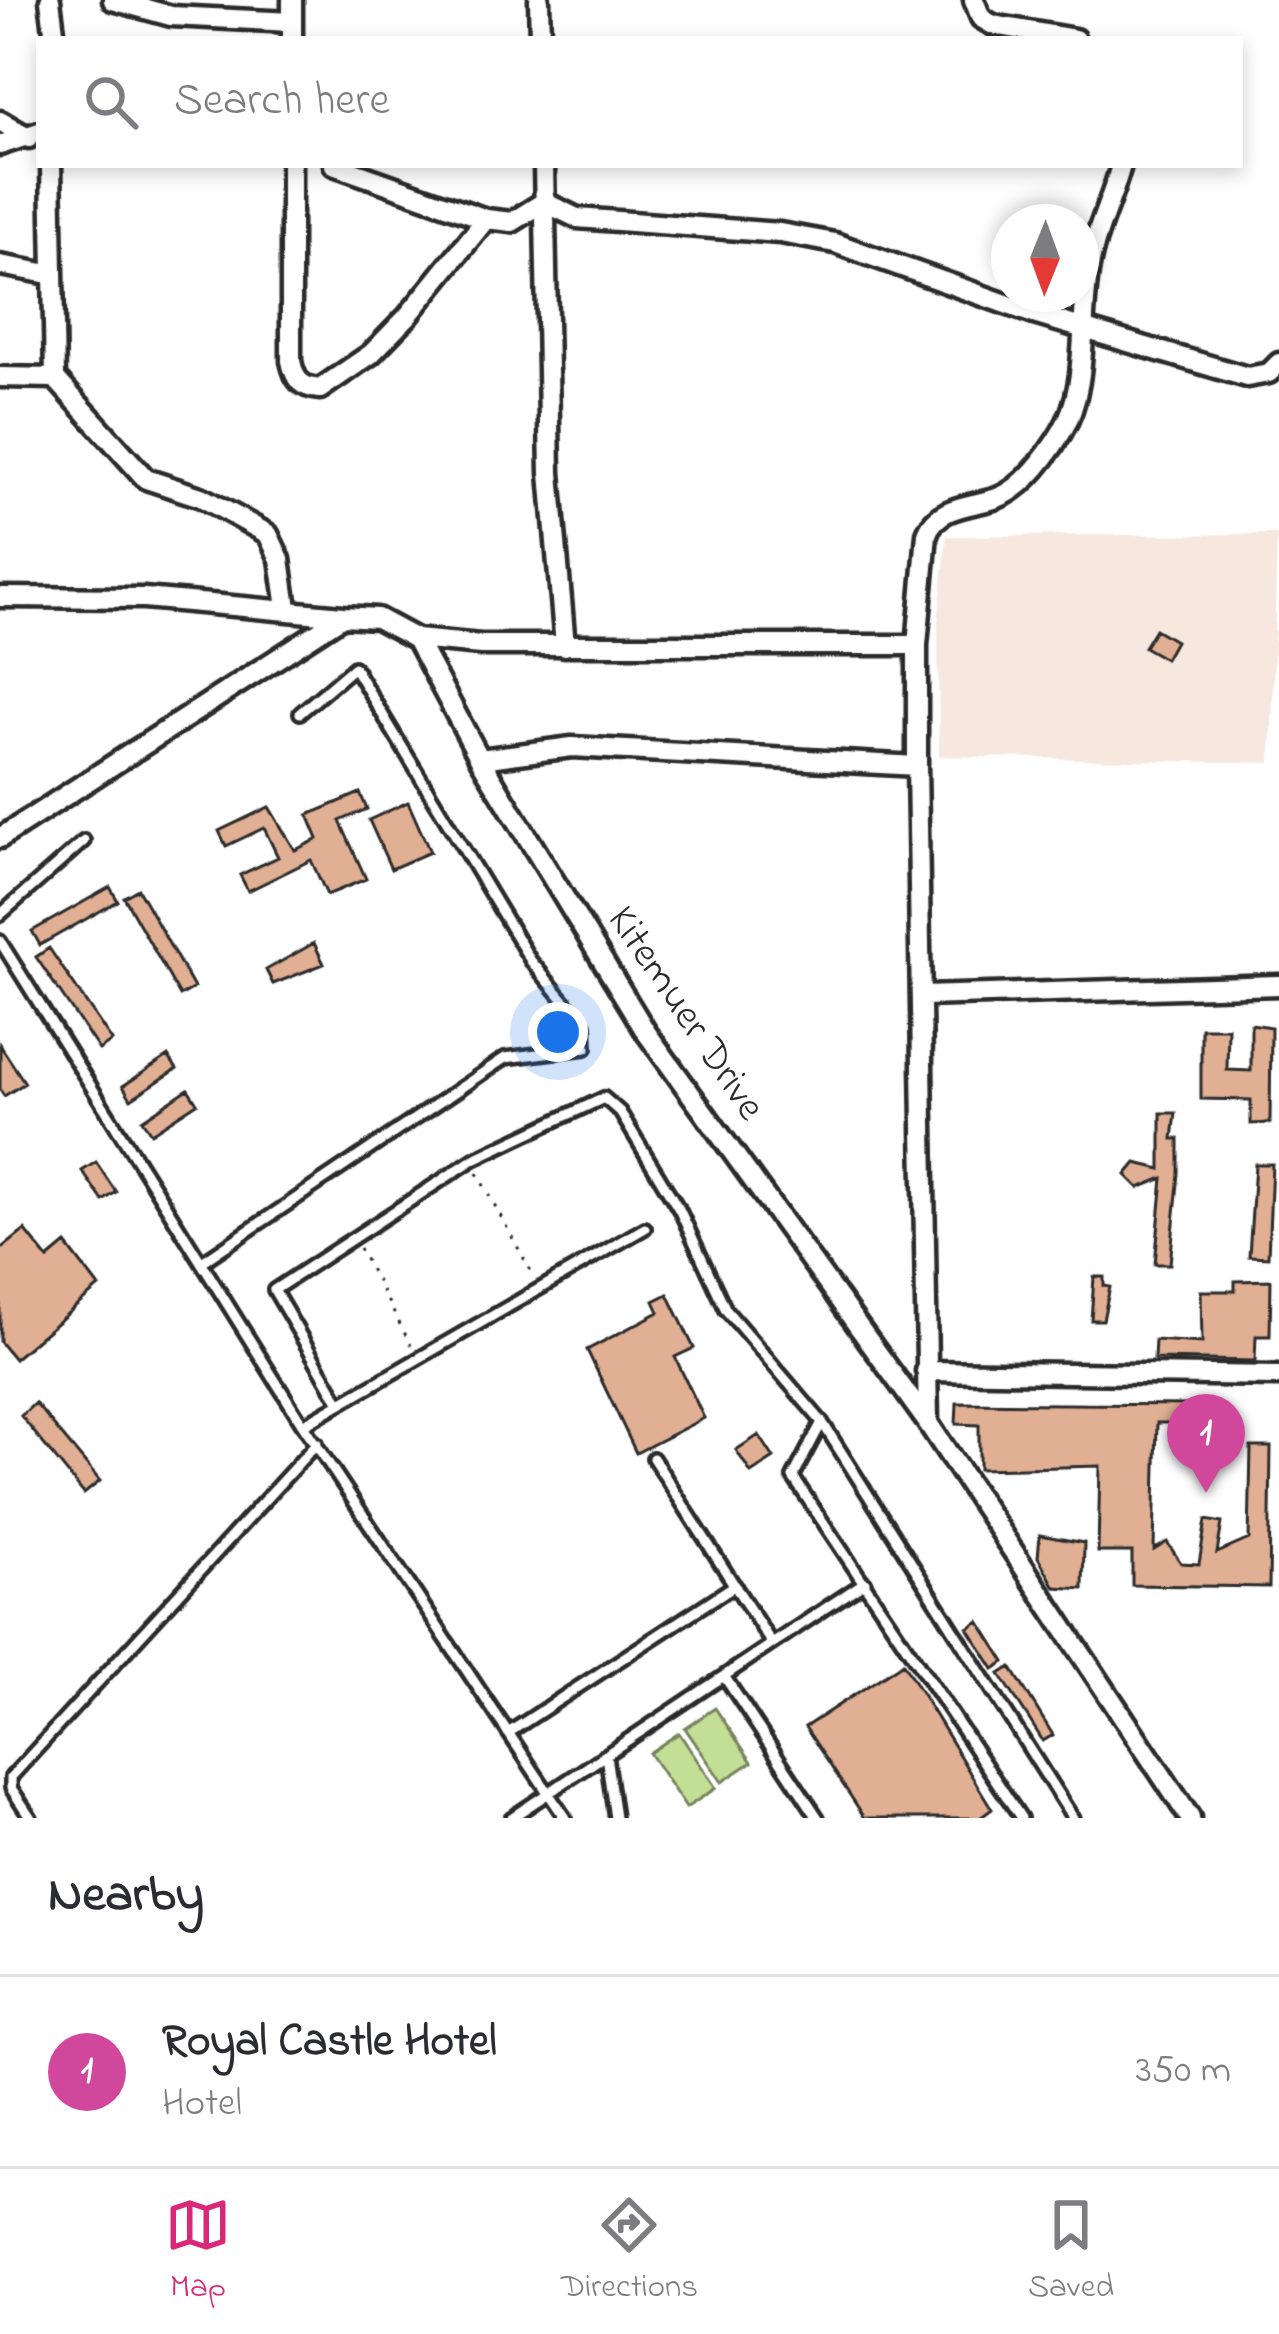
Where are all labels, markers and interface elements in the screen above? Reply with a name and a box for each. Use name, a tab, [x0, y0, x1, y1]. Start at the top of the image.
search box	[36, 36, 1243, 168]
icon: search	[78, 69, 144, 135]
text: Search here	[174, 69, 390, 135]
north arrow	[991, 204, 1099, 312]
street label: Kitemuer Drive	[591, 894, 780, 1134]
your location	[528, 1002, 588, 1062]
pin: 1	[1167, 1394, 1245, 1493]
text: Nearby	[48, 1859, 204, 1934]
text: Royal Castle Hotel	[162, 2010, 497, 2076]
text: 1	[81, 2043, 93, 2100]
text: 350 m	[1136, 2043, 1231, 2100]
text: Hotel	[162, 2076, 242, 2133]
tab: Map	[165, 2192, 231, 2312]
tab: Directions	[561, 2192, 698, 2312]
tab: Saved	[1028, 2192, 1114, 2312]

